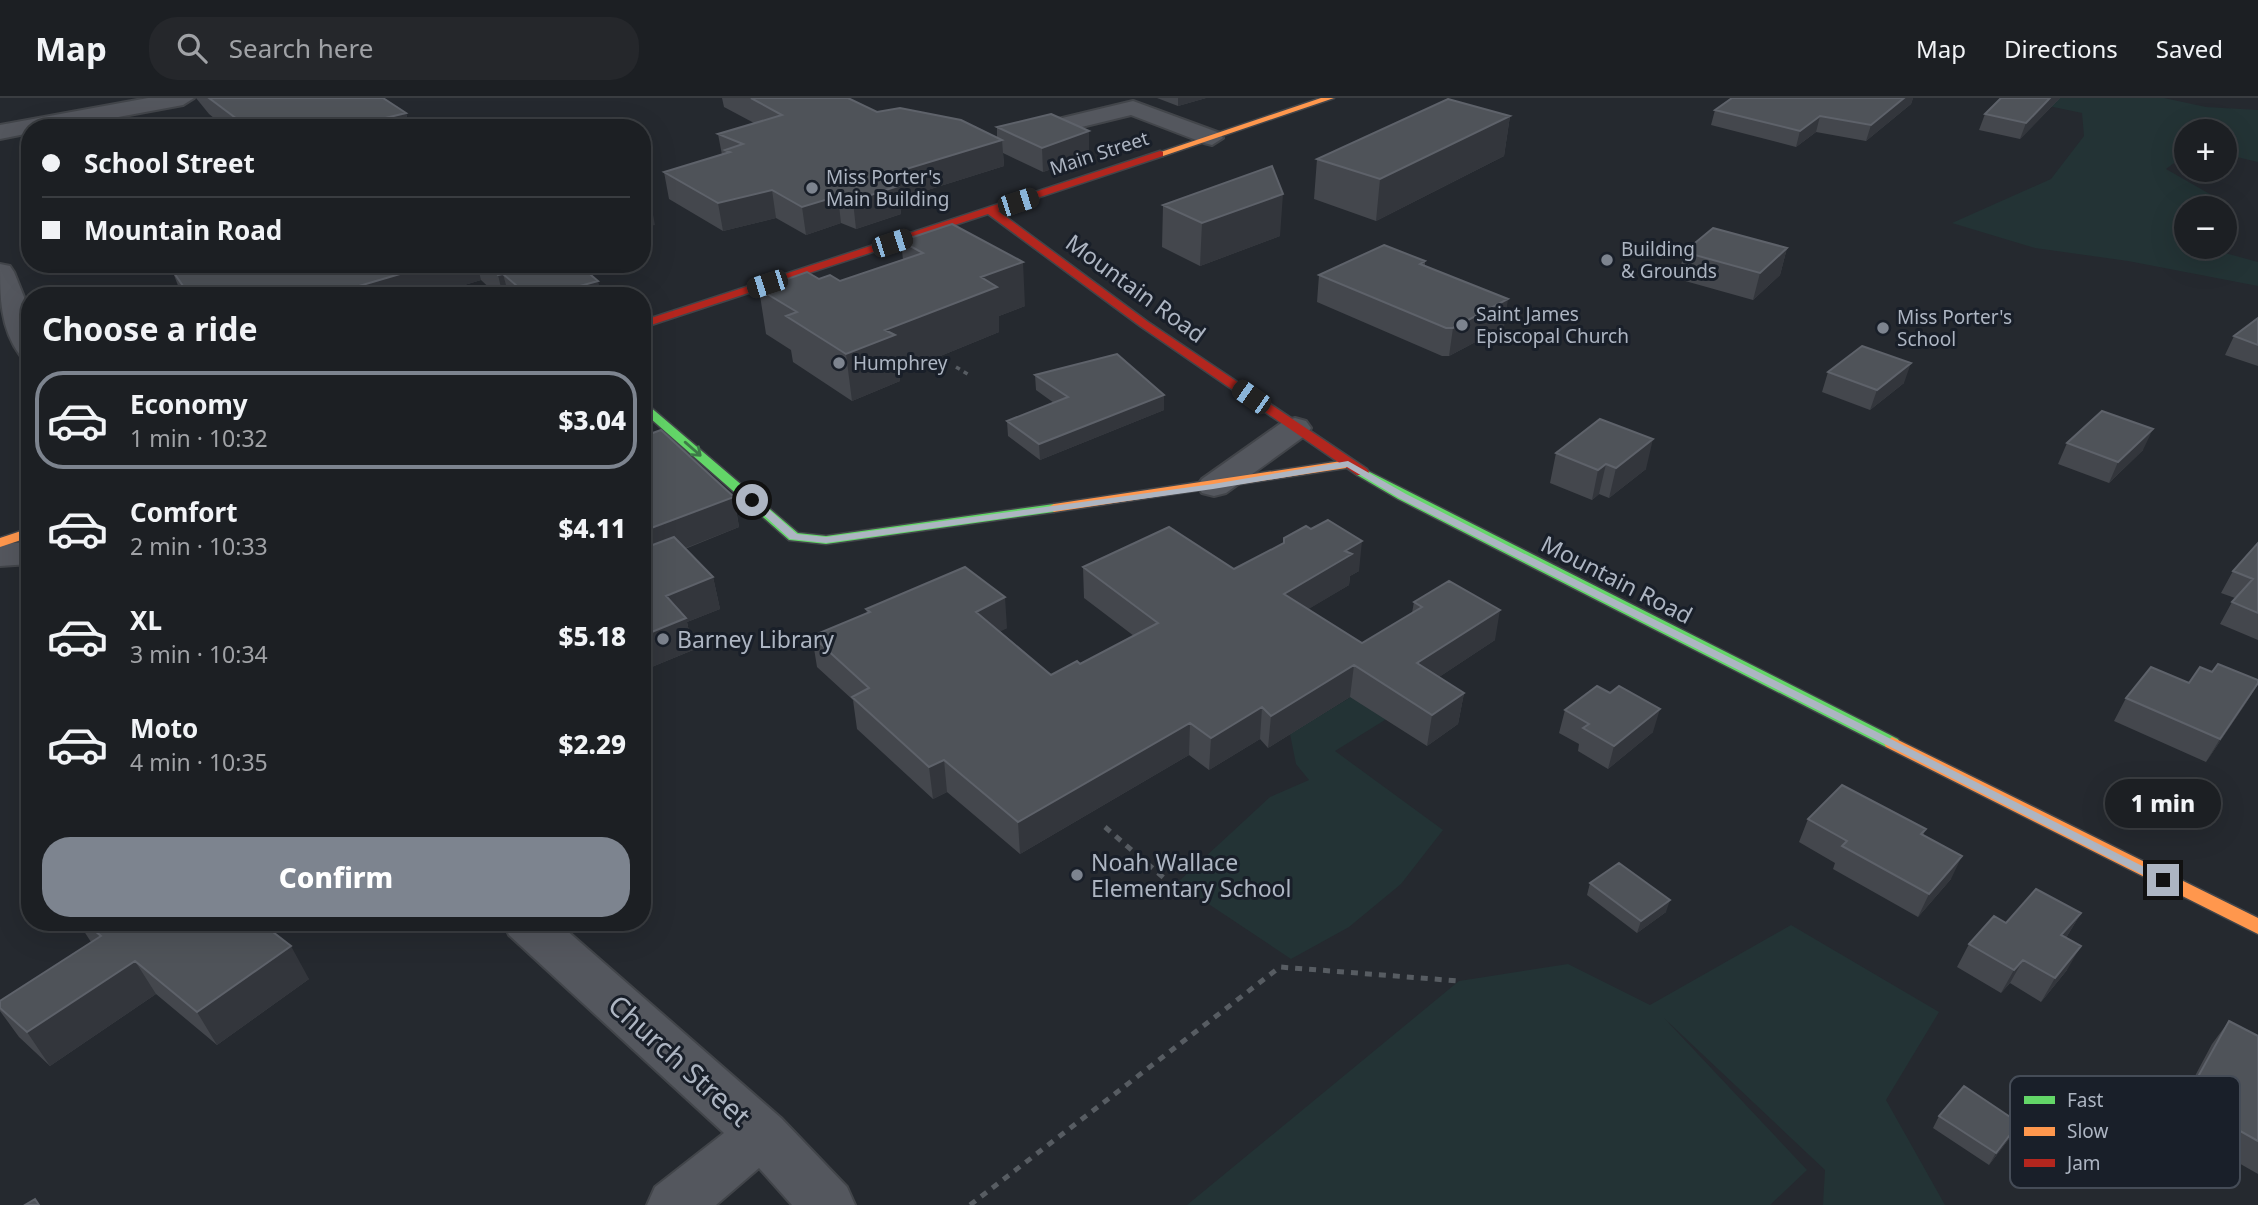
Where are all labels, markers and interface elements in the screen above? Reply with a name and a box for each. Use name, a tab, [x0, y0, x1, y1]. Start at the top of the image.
search box	[149, 17, 639, 80]
text: Map	[35, 26, 107, 71]
icon: search	[173, 29, 211, 67]
text: Search here	[229, 30, 373, 66]
text: Map	[1916, 32, 1966, 65]
text: Directions	[2004, 32, 2118, 65]
text: Saved	[2156, 32, 2223, 65]
map controls	[2174, 119, 2237, 259]
button: +	[2174, 119, 2237, 182]
street label: Main Street	[1046, 125, 1152, 181]
text: School Street	[84, 145, 255, 181]
place label: Miss Porter's Main Building	[826, 164, 949, 212]
marker: Miss Porter's Main Building	[804, 180, 820, 196]
car	[995, 186, 1042, 218]
button: −	[2174, 196, 2237, 259]
text: Mountain Road	[84, 212, 282, 248]
street label: Mountain Road	[1060, 226, 1212, 350]
car	[869, 227, 916, 259]
place label: Building & Grounds	[1621, 236, 1717, 284]
marker: Building & Grounds	[1599, 252, 1615, 268]
car	[744, 268, 791, 300]
place label: Saint James Episcopal Church	[1476, 301, 1629, 349]
place label: Miss Porter's School	[1897, 304, 2012, 352]
text: Choose a ride	[42, 307, 258, 350]
marker: Saint James Episcopal Church	[1454, 317, 1470, 333]
marker: Miss Porter's School	[1875, 320, 1891, 336]
place label: Humphrey	[853, 350, 948, 376]
marker: Humphrey	[831, 355, 847, 371]
car	[1228, 376, 1275, 418]
text: Economy	[130, 386, 248, 422]
icon: car	[46, 389, 109, 452]
text: $3.04	[559, 402, 626, 438]
text: 1 min · 10:32	[130, 422, 268, 454]
one-way arrow	[684, 441, 702, 457]
route start	[736, 484, 768, 516]
text: Comfort	[130, 494, 238, 530]
icon: car	[46, 497, 109, 560]
text: $4.11	[559, 510, 626, 546]
street label: Mountain Road	[1536, 527, 1698, 631]
text: 2 min · 10:33	[130, 530, 268, 562]
text: XL	[130, 602, 162, 638]
icon: car	[46, 605, 109, 668]
text: $5.18	[559, 618, 626, 654]
place label: Barney Library	[677, 623, 834, 655]
marker: Barney Library	[655, 631, 671, 647]
text: 3 min · 10:34	[130, 638, 268, 670]
text: Moto	[130, 710, 198, 746]
icon: car	[46, 713, 109, 776]
text: $2.29	[559, 726, 626, 762]
text: 4 min · 10:35	[130, 746, 268, 778]
callout: 1 min	[2105, 778, 2221, 828]
text: 1 min	[2131, 787, 2195, 819]
button: Confirm	[42, 837, 630, 917]
place label: Noah Wallace Elementary School	[1091, 846, 1291, 904]
route end	[2147, 864, 2179, 896]
marker: Noah Wallace Elementary School	[1069, 867, 1085, 883]
street label: Church Street	[601, 986, 759, 1134]
legend	[2010, 1076, 2240, 1188]
text: Fast	[2067, 1087, 2104, 1113]
text: Slow	[2067, 1118, 2108, 1144]
text: Jam	[2065, 1150, 2101, 1176]

